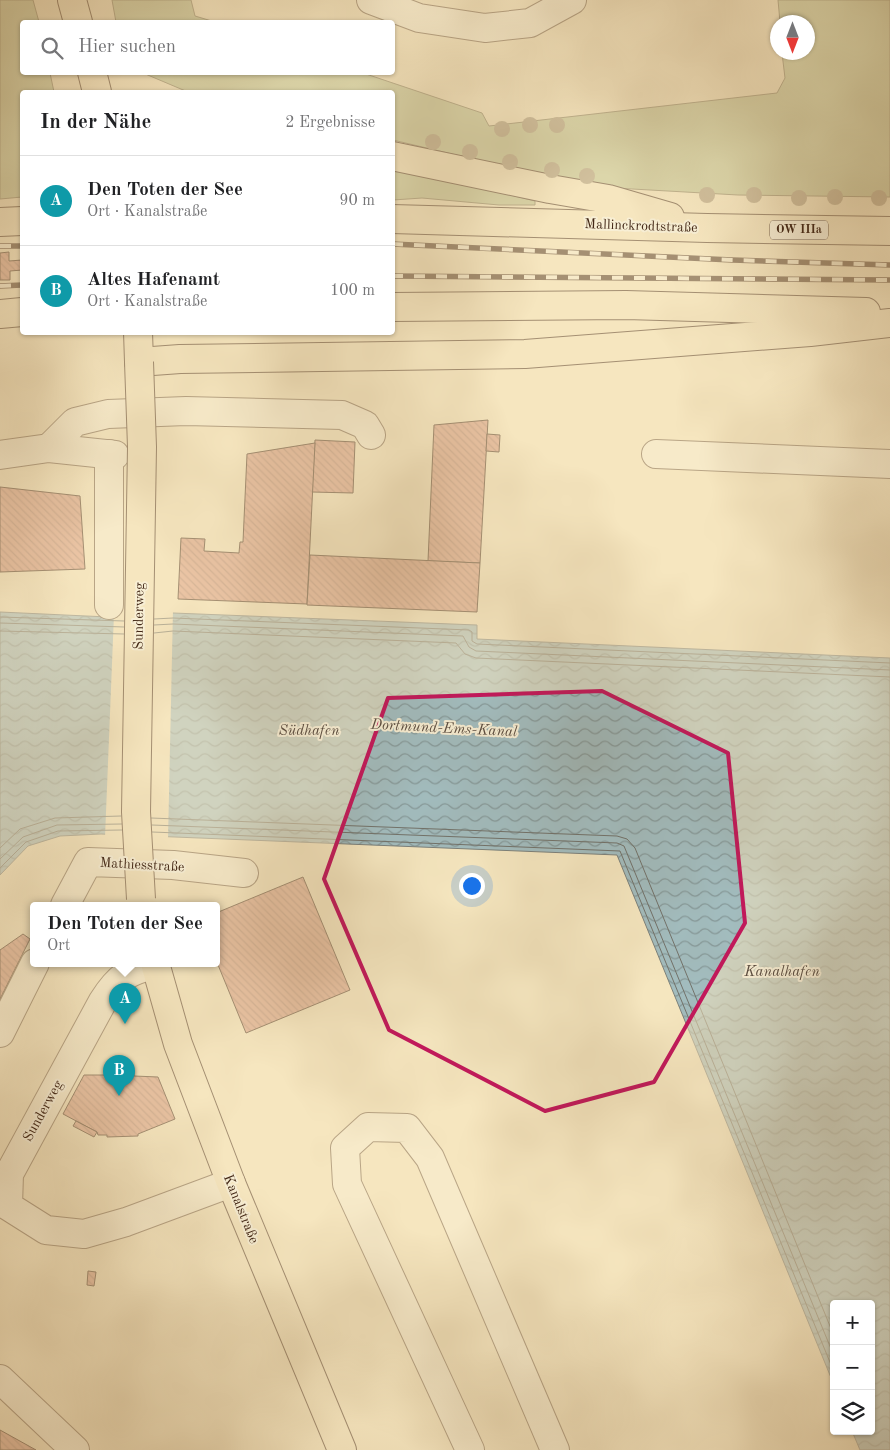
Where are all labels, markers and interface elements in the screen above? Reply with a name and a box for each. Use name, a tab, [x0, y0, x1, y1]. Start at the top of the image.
north arrow	[770, 15, 815, 60]
search box	[20, 20, 395, 75]
icon: search	[38, 34, 66, 62]
text: Hier suchen	[78, 38, 176, 57]
text: In der Nähe	[40, 112, 151, 133]
text: 2 Ergebnisse	[285, 115, 375, 131]
text: Den Toten der See	[87, 181, 243, 200]
text: A	[50, 193, 62, 209]
text: 90 m	[339, 193, 375, 209]
text: Ort · Kanalstraße	[87, 204, 207, 220]
street label: Mallinckrodtstraße	[584, 217, 698, 235]
road number: OW IIIa	[770, 220, 828, 240]
text: Altes Hafenamt	[87, 271, 220, 290]
text: B	[50, 283, 62, 299]
text: 100 m	[330, 283, 375, 299]
text: Ort · Kanalstraße	[87, 294, 207, 310]
street label: Sunderweg	[131, 582, 147, 650]
water label: Dortmund-Ems-Kanal	[369, 718, 518, 740]
water label: Südhafen	[278, 724, 340, 739]
street label: Mathiesstraße	[99, 856, 185, 874]
your location	[459, 873, 485, 899]
popup	[30, 902, 220, 967]
text: Den Toten der See	[47, 915, 203, 934]
text: Ort	[47, 938, 70, 954]
water label: Kanalhafen	[743, 965, 820, 980]
pin: A	[109, 983, 141, 1024]
pin: B	[103, 1055, 135, 1096]
street label: Sunderweg	[21, 1078, 66, 1144]
street label: Kanalstraße	[221, 1172, 261, 1246]
map controls	[830, 1300, 875, 1435]
button: +	[830, 1300, 875, 1345]
button: −	[830, 1345, 875, 1390]
button: layers	[830, 1390, 875, 1435]

